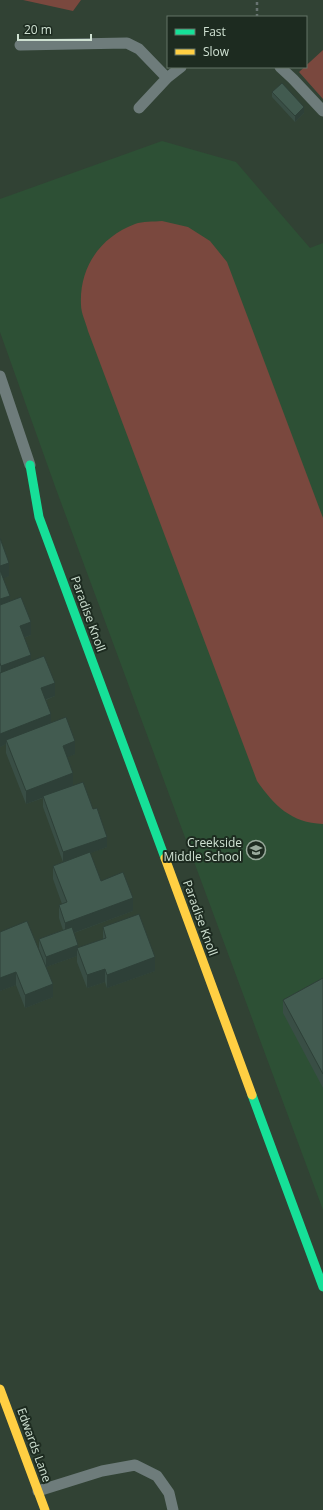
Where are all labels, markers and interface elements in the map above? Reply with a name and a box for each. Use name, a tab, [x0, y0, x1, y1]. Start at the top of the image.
scale bar	[18, 16, 91, 42]
legend	[167, 16, 307, 68]
text: 20 m	[24, 21, 52, 38]
text: Fast	[203, 23, 226, 40]
text: Slow	[203, 43, 230, 60]
street label: Paradise Knoll	[67, 574, 110, 654]
place label: Creekside Middle School	[163, 834, 242, 865]
school or university icon: Creekside Middle School	[245, 839, 267, 861]
street label: Paradise Knoll	[179, 878, 222, 958]
street label: Edwards Lane	[13, 1405, 56, 1485]

